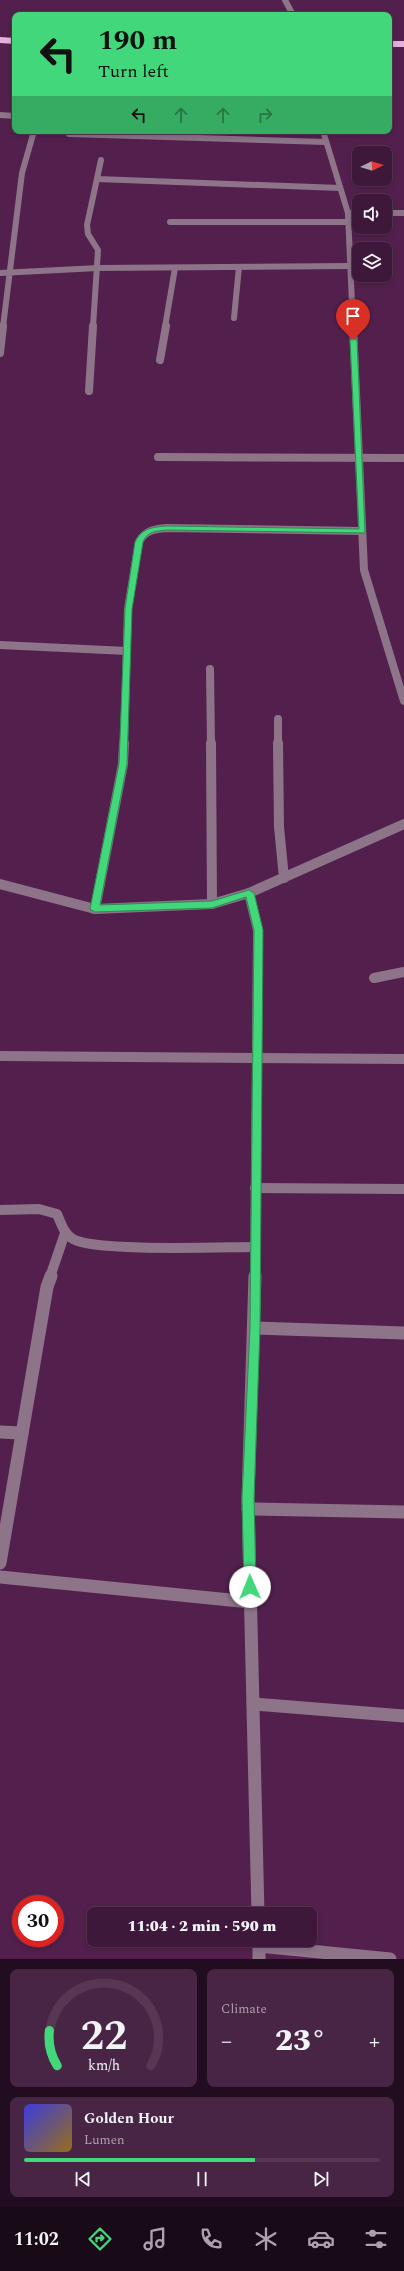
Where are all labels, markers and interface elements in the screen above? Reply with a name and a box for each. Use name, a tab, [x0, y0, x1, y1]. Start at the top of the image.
text: 190 m	[98, 19, 177, 62]
icon: left	[32, 28, 84, 80]
text: Turn left	[98, 58, 169, 85]
icon: left	[128, 104, 150, 126]
icon: ahead	[170, 104, 192, 126]
icon: ahead	[212, 104, 234, 126]
icon: right	[254, 104, 276, 126]
north arrow	[352, 146, 392, 186]
map controls	[352, 146, 392, 282]
button: sound	[352, 194, 392, 234]
button: layers	[352, 242, 392, 282]
pin	[336, 299, 370, 340]
icon: arrive	[342, 305, 364, 327]
position arrow	[229, 1566, 271, 1608]
speed limit sign: 30	[12, 1895, 64, 1947]
text: 11:04 · 2 min · 590 m	[128, 1915, 276, 1938]
text: Climate	[221, 1999, 267, 2019]
text: 22	[80, 2005, 127, 2068]
text: 23°	[275, 2018, 326, 2064]
text: −	[221, 2025, 232, 2058]
text: +	[369, 2025, 380, 2058]
text: km/h	[87, 2055, 120, 2077]
text: Golden Hour	[84, 2107, 174, 2130]
text: Lumen	[84, 2130, 125, 2150]
icon: previous	[72, 2168, 94, 2190]
icon: pause	[191, 2168, 213, 2190]
icon: next	[310, 2168, 332, 2190]
icon: directions	[86, 2225, 114, 2253]
icon: music	[141, 2225, 169, 2253]
icon: phone	[197, 2225, 225, 2253]
icon: climate	[252, 2225, 280, 2253]
icon: car	[307, 2225, 335, 2253]
icon: filters	[362, 2225, 390, 2253]
text: 11:02	[14, 2226, 59, 2253]

